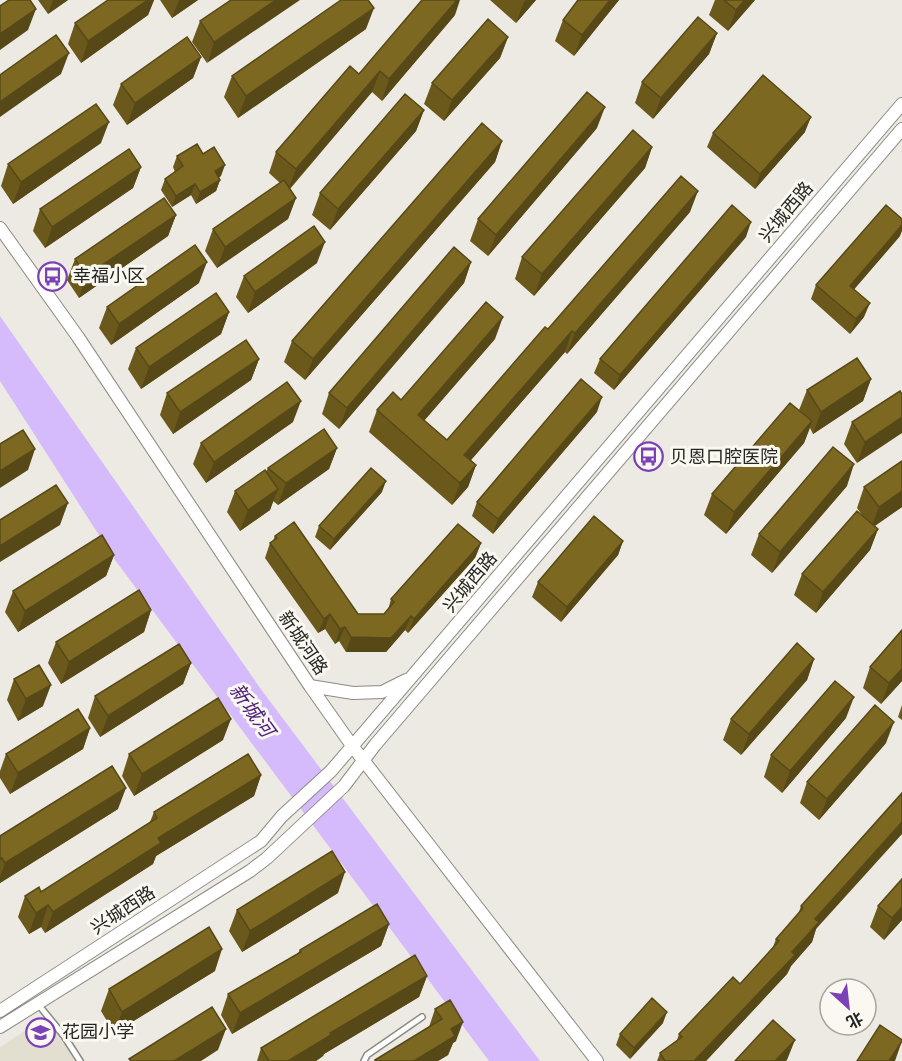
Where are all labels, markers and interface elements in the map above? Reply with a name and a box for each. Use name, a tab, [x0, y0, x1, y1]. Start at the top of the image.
street label: 兴城西路	[752, 175, 819, 248]
bus stop icon: 幸福小区	[36, 260, 68, 292]
place label: 幸福小区	[73, 262, 145, 289]
bus stop icon: 贝恩口腔医院	[633, 441, 665, 473]
place label: 贝恩口腔医院	[670, 443, 778, 470]
street label: 兴城西路	[436, 545, 503, 618]
street label: 新城河路	[272, 605, 335, 680]
water label: 新城河	[222, 676, 285, 746]
street label: 兴城西路	[85, 879, 160, 941]
north arrow	[818, 977, 878, 1037]
text: 北	[842, 1006, 867, 1035]
school or university icon: 花园小学	[25, 1016, 57, 1048]
place label: 花园小学	[62, 1018, 134, 1045]

